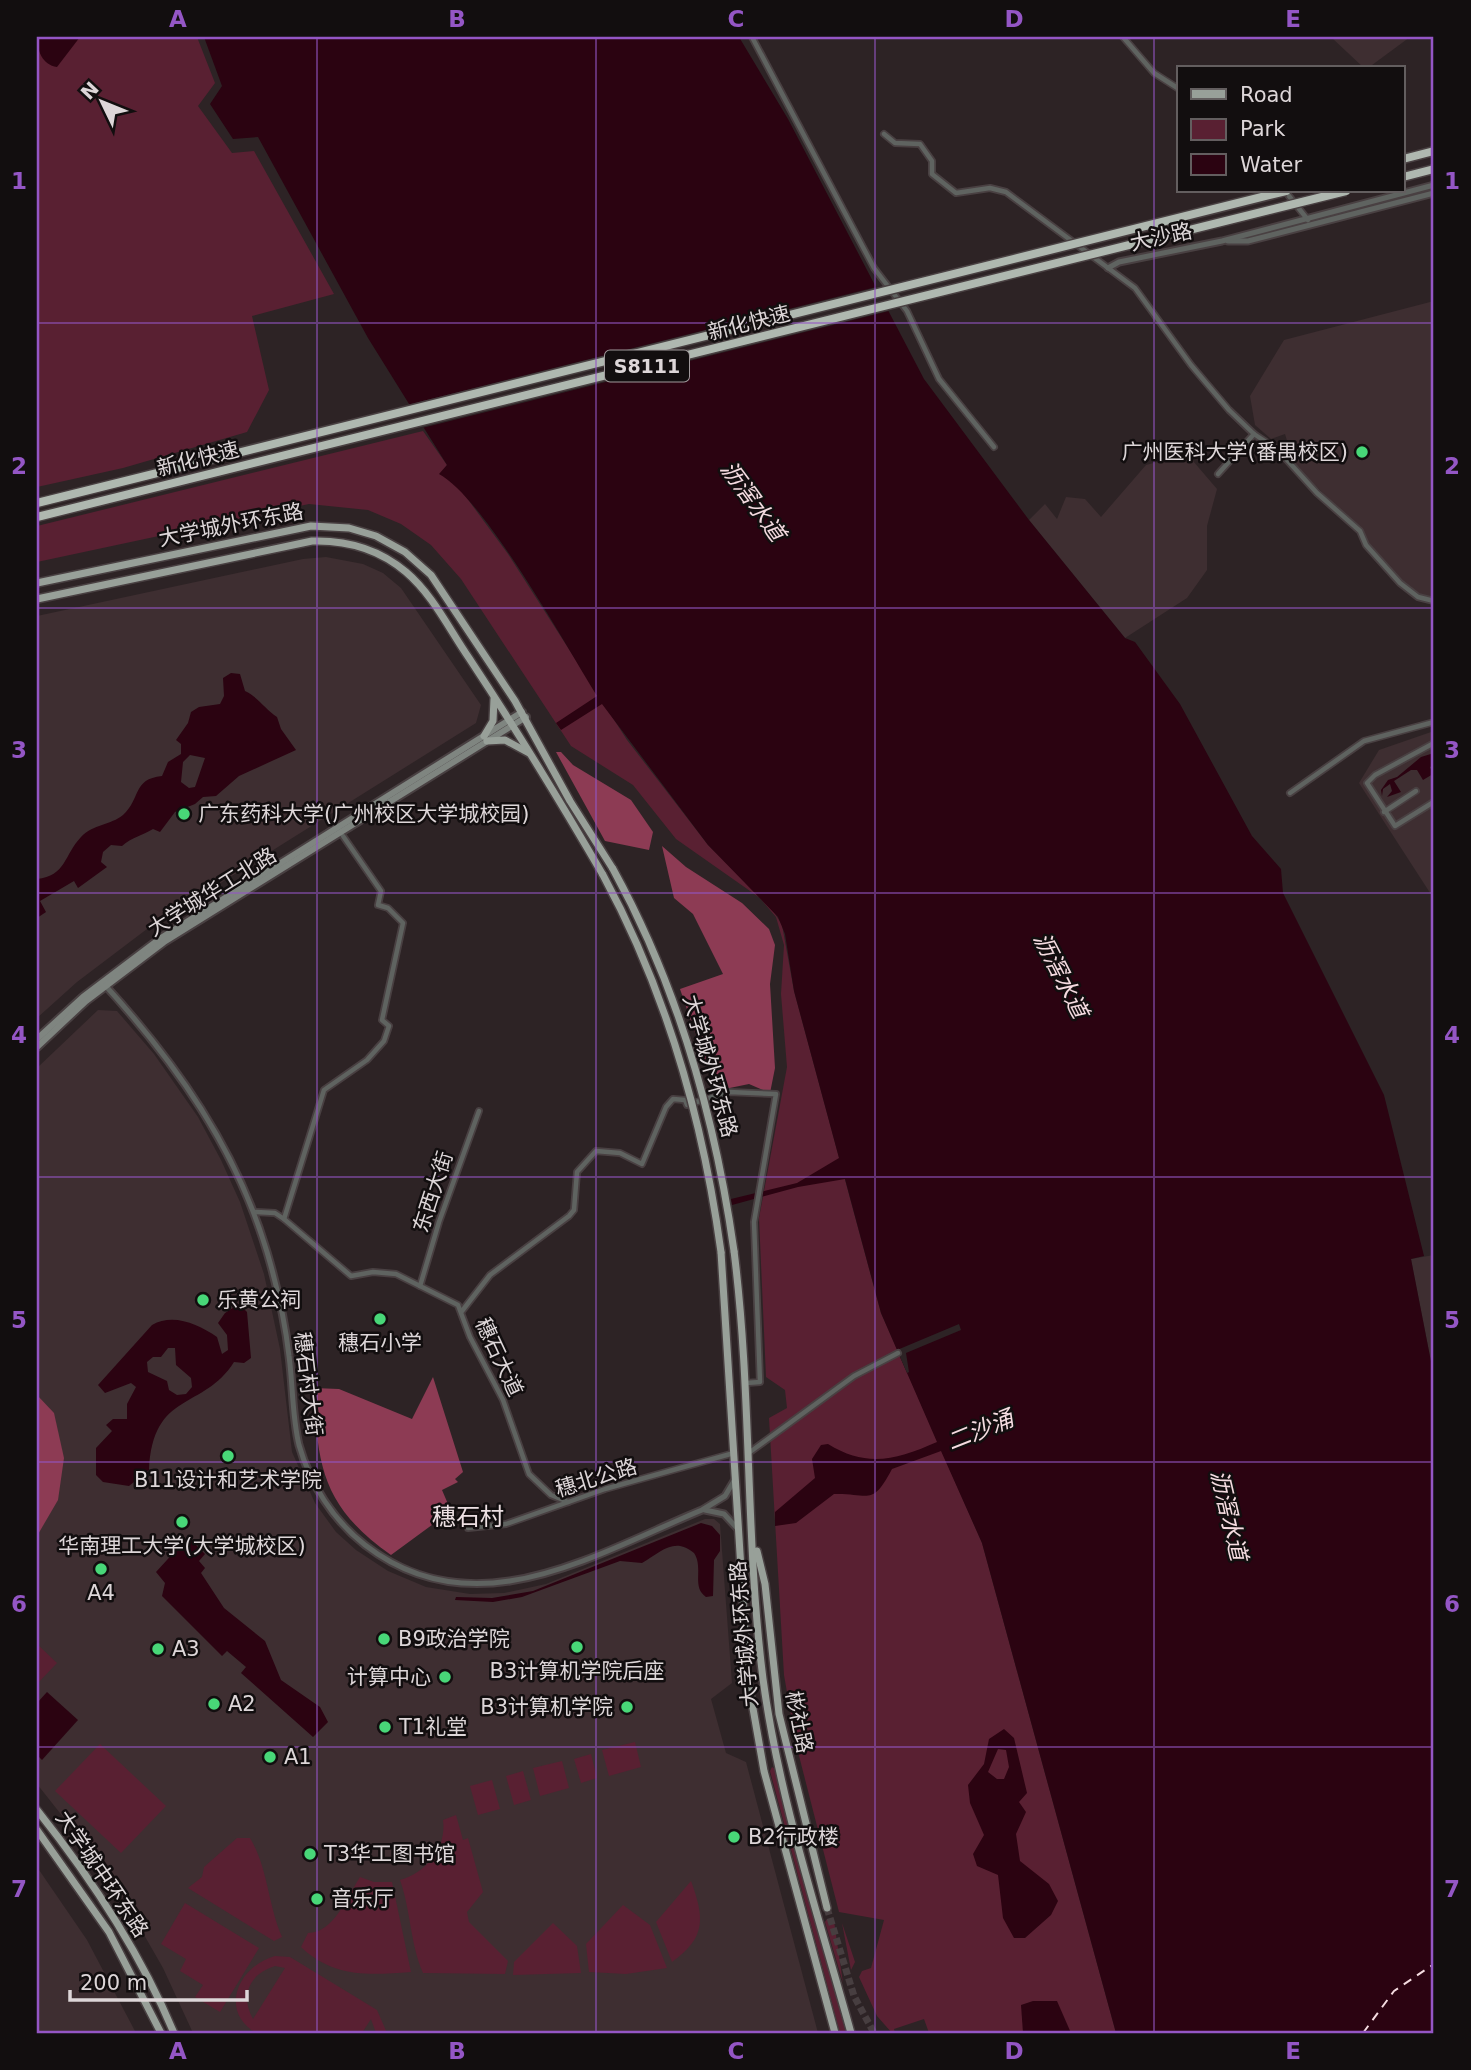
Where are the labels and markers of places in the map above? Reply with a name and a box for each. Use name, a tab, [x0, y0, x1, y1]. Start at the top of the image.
place label: 广州医科大学(番禺校区)	[1122, 440, 1348, 464]
marker: 广州医科大学(番禺校区)	[1354, 444, 1370, 460]
place label: 广东药科大学(广州校区大学城校园)	[198, 802, 529, 826]
marker: 广东药科大学(广州校区大学城校园)	[176, 806, 192, 822]
place label: 乐黄公祠	[217, 1288, 301, 1312]
marker: 乐黄公祠	[195, 1292, 211, 1308]
marker: 穗石小学	[372, 1311, 388, 1327]
place label: 穗石小学	[338, 1331, 422, 1355]
marker: B11设计和艺术学院	[220, 1448, 236, 1464]
place label: B11设计和艺术学院	[134, 1468, 322, 1492]
marker: 华南理工大学(大学城校区)	[174, 1514, 190, 1530]
place label: 华南理工大学(大学城校区)	[58, 1534, 306, 1558]
marker: A4	[93, 1561, 109, 1577]
place label: A4	[87, 1581, 115, 1605]
place label: B9政治学院	[398, 1627, 510, 1651]
marker: B9政治学院	[376, 1631, 392, 1647]
place label: A3	[172, 1637, 200, 1661]
marker: B3计算机学院后座	[569, 1639, 585, 1655]
marker: A3	[150, 1641, 166, 1657]
place label: B3计算机学院后座	[490, 1659, 664, 1683]
place label: 计算中心	[347, 1665, 431, 1689]
marker: 计算中心	[437, 1669, 453, 1685]
place label: A2	[228, 1692, 256, 1716]
place label: B3计算机学院	[480, 1695, 613, 1719]
marker: A2	[206, 1696, 222, 1712]
marker: B3计算机学院	[619, 1699, 635, 1715]
place label: T1礼堂	[398, 1715, 467, 1739]
marker: T1礼堂	[377, 1719, 393, 1735]
place label: A1	[284, 1745, 312, 1769]
marker: A1	[262, 1749, 278, 1765]
place label: B2行政楼	[748, 1825, 839, 1849]
marker: B2行政楼	[726, 1829, 742, 1845]
place label: T3华工图书馆	[323, 1842, 455, 1866]
marker: T3华工图书馆	[302, 1846, 318, 1862]
place label: 音乐厅	[331, 1887, 394, 1911]
marker: 音乐厅	[309, 1891, 325, 1907]

